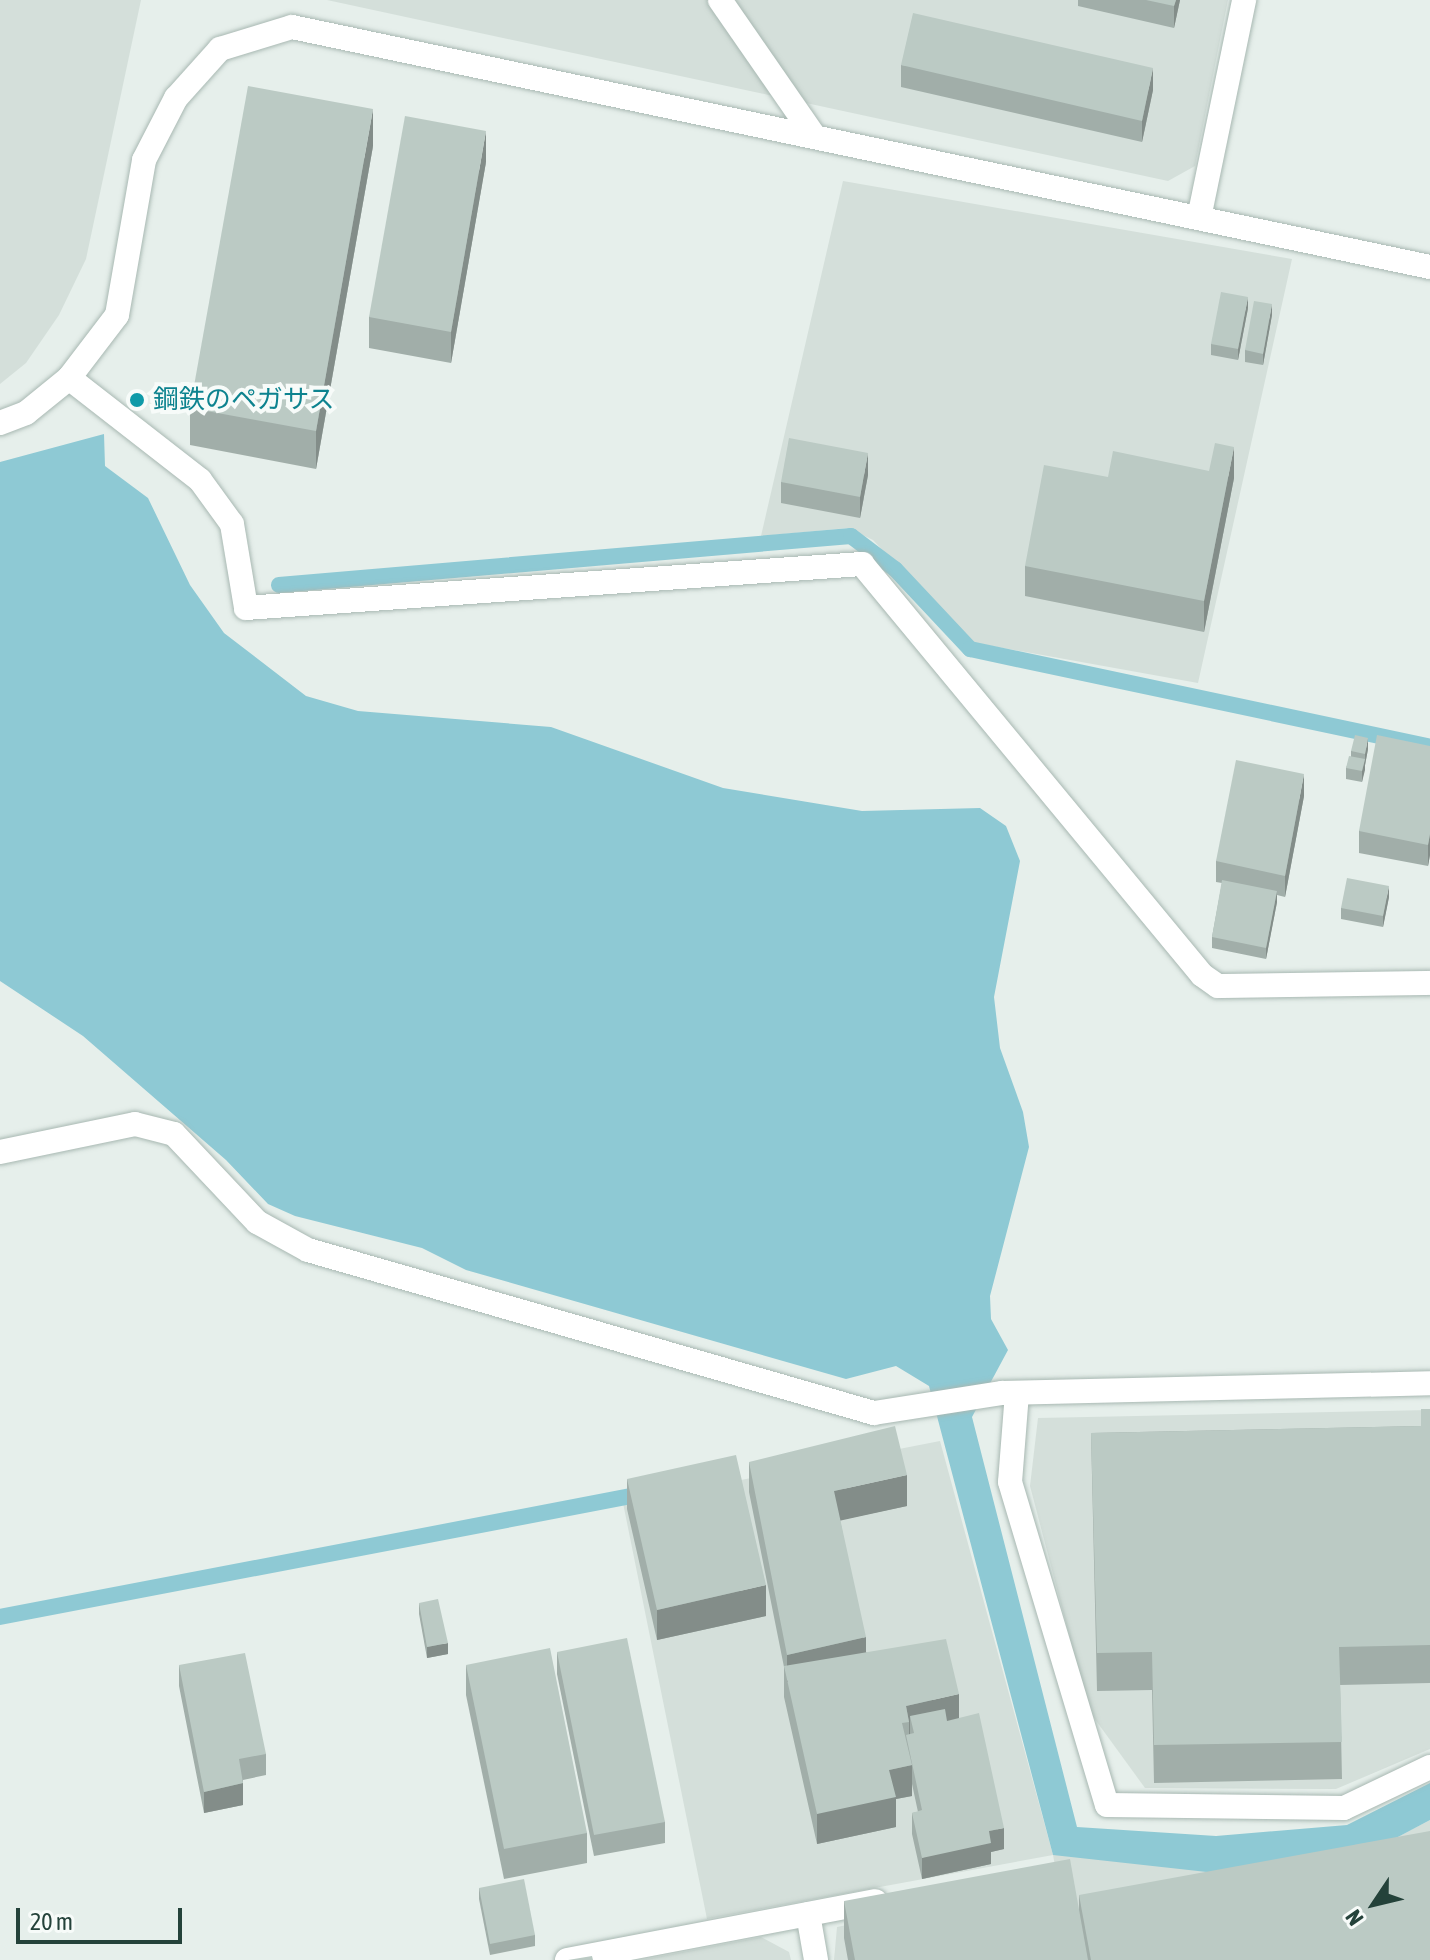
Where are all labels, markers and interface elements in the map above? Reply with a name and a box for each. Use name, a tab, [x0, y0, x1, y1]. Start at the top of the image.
place label: 鋼鉄のペガサス	[153, 384, 335, 416]
marker: 鋼鉄のペガサス	[128, 391, 146, 409]
north arrow	[1334, 1864, 1414, 1944]
scale bar	[20, 1892, 186, 1942]
text: N	[1340, 1905, 1369, 1931]
text: 20 m	[30, 1908, 73, 1935]

